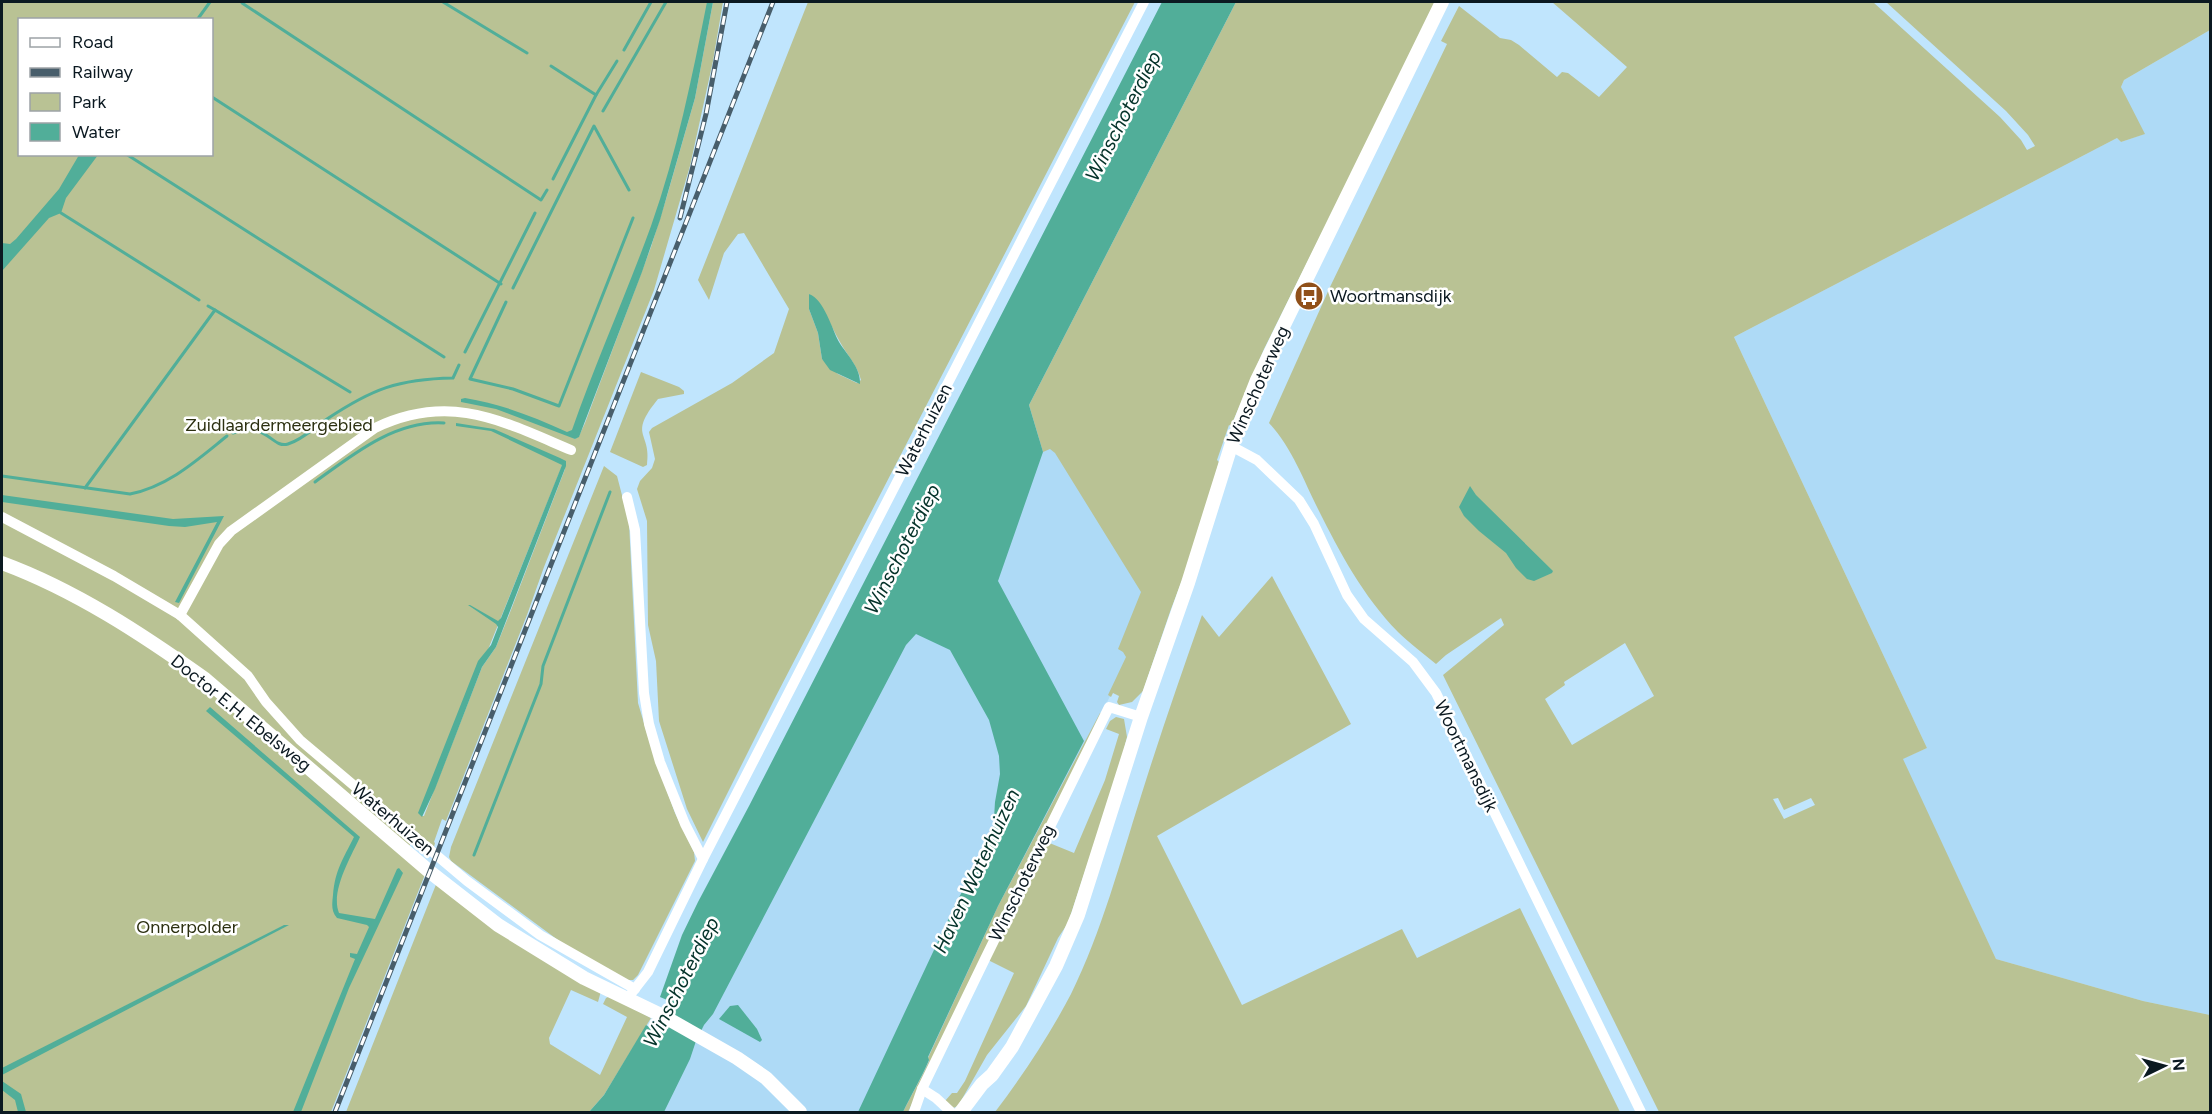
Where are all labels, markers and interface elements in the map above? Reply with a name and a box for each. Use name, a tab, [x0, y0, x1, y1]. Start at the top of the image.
legend	[18, 18, 213, 156]
text: Road	[72, 31, 113, 53]
water label: Winschoterdiep	[1080, 47, 1166, 185]
text: Railway	[72, 61, 134, 83]
text: Park	[72, 91, 107, 113]
text: Water	[72, 121, 120, 143]
bus stop icon: Woortmansdijk	[1293, 280, 1325, 312]
place label: Woortmansdijk	[1330, 285, 1452, 307]
street label: Winschoterweg	[1222, 322, 1294, 448]
street label: Waterhuizen	[891, 380, 957, 480]
park label: Zuidlaardermeergebied	[185, 414, 373, 436]
water label: Winschoterdiep	[859, 480, 945, 618]
street label: Doctor E.H. Ebelsweg	[166, 650, 316, 776]
street label: Woortmansdijk	[1429, 697, 1503, 816]
street label: Waterhuizen	[347, 778, 439, 860]
water label: Haven Waterhuizen	[927, 785, 1025, 957]
street label: Winschoterweg	[984, 821, 1060, 945]
water label: Winschoterdiep	[638, 913, 724, 1051]
park label: Onnerpolder	[136, 916, 238, 938]
north arrow	[2134, 1036, 2194, 1096]
text: N	[2168, 1058, 2188, 1072]

